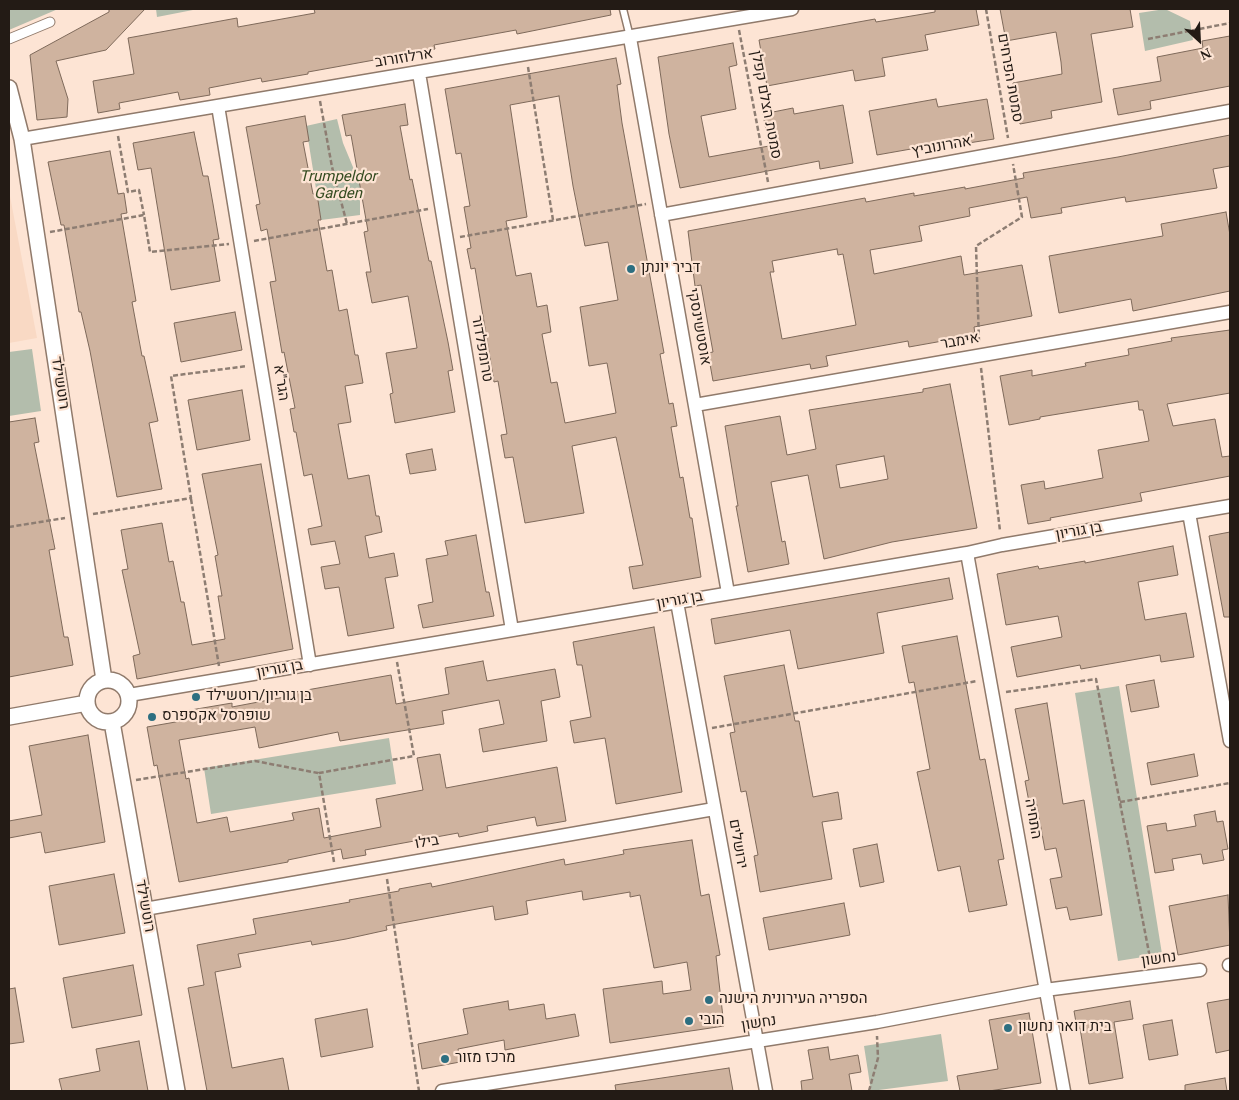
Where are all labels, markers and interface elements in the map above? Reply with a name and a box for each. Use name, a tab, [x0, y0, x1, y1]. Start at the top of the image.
north arrow	[1174, 15, 1224, 65]
street label: סמטת הפרחים	[992, 32, 1026, 124]
text: N	[1198, 45, 1213, 63]
street label: ארלוזורוב	[374, 46, 434, 72]
street label: סמטת הצלם קפלן	[746, 49, 784, 161]
street label: אהרונוביץ'	[910, 133, 976, 161]
park label: Trumpeldor Garden	[299, 169, 377, 204]
place label: דביר יונתן	[641, 260, 700, 278]
marker: דביר יונתן	[625, 263, 637, 275]
street label: אוסטשינסקי	[682, 287, 714, 367]
street label: טרומפלדור	[466, 314, 496, 384]
street label: אימבר	[939, 330, 981, 354]
street label: רוטשילד	[46, 355, 72, 411]
street label: הגר"א	[268, 364, 292, 402]
street label: בן גוריון	[1054, 519, 1104, 545]
street label: בן גוריון	[655, 588, 705, 614]
street label: בן גוריון	[255, 657, 305, 683]
place label: בן גוריון/רוטשילד	[206, 688, 312, 706]
marker: בן גוריון/רוטשילד	[190, 691, 202, 703]
place label: שופרסל אקספרס	[162, 708, 271, 726]
marker: שופרסל אקספרס	[146, 711, 158, 723]
street label: התחיה	[1020, 797, 1044, 841]
street label: ירושלים	[724, 818, 750, 870]
street label: בילו	[413, 832, 441, 854]
street label: רוטשילד	[131, 878, 157, 934]
street label: נחשון	[1140, 949, 1178, 971]
place label: הספריה העירונית הישנה	[719, 991, 868, 1009]
marker: הספריה העירונית הישנה	[703, 994, 715, 1006]
place label: הובי	[699, 1012, 725, 1030]
street label: נחשון	[740, 1012, 778, 1036]
marker: הובי	[683, 1015, 695, 1027]
place label: בית דואר נחשון	[1018, 1019, 1112, 1037]
marker: בית דואר נחשון	[1002, 1022, 1014, 1034]
place label: מרכז מזור	[455, 1050, 516, 1068]
marker: מרכז מזור	[439, 1053, 451, 1065]

